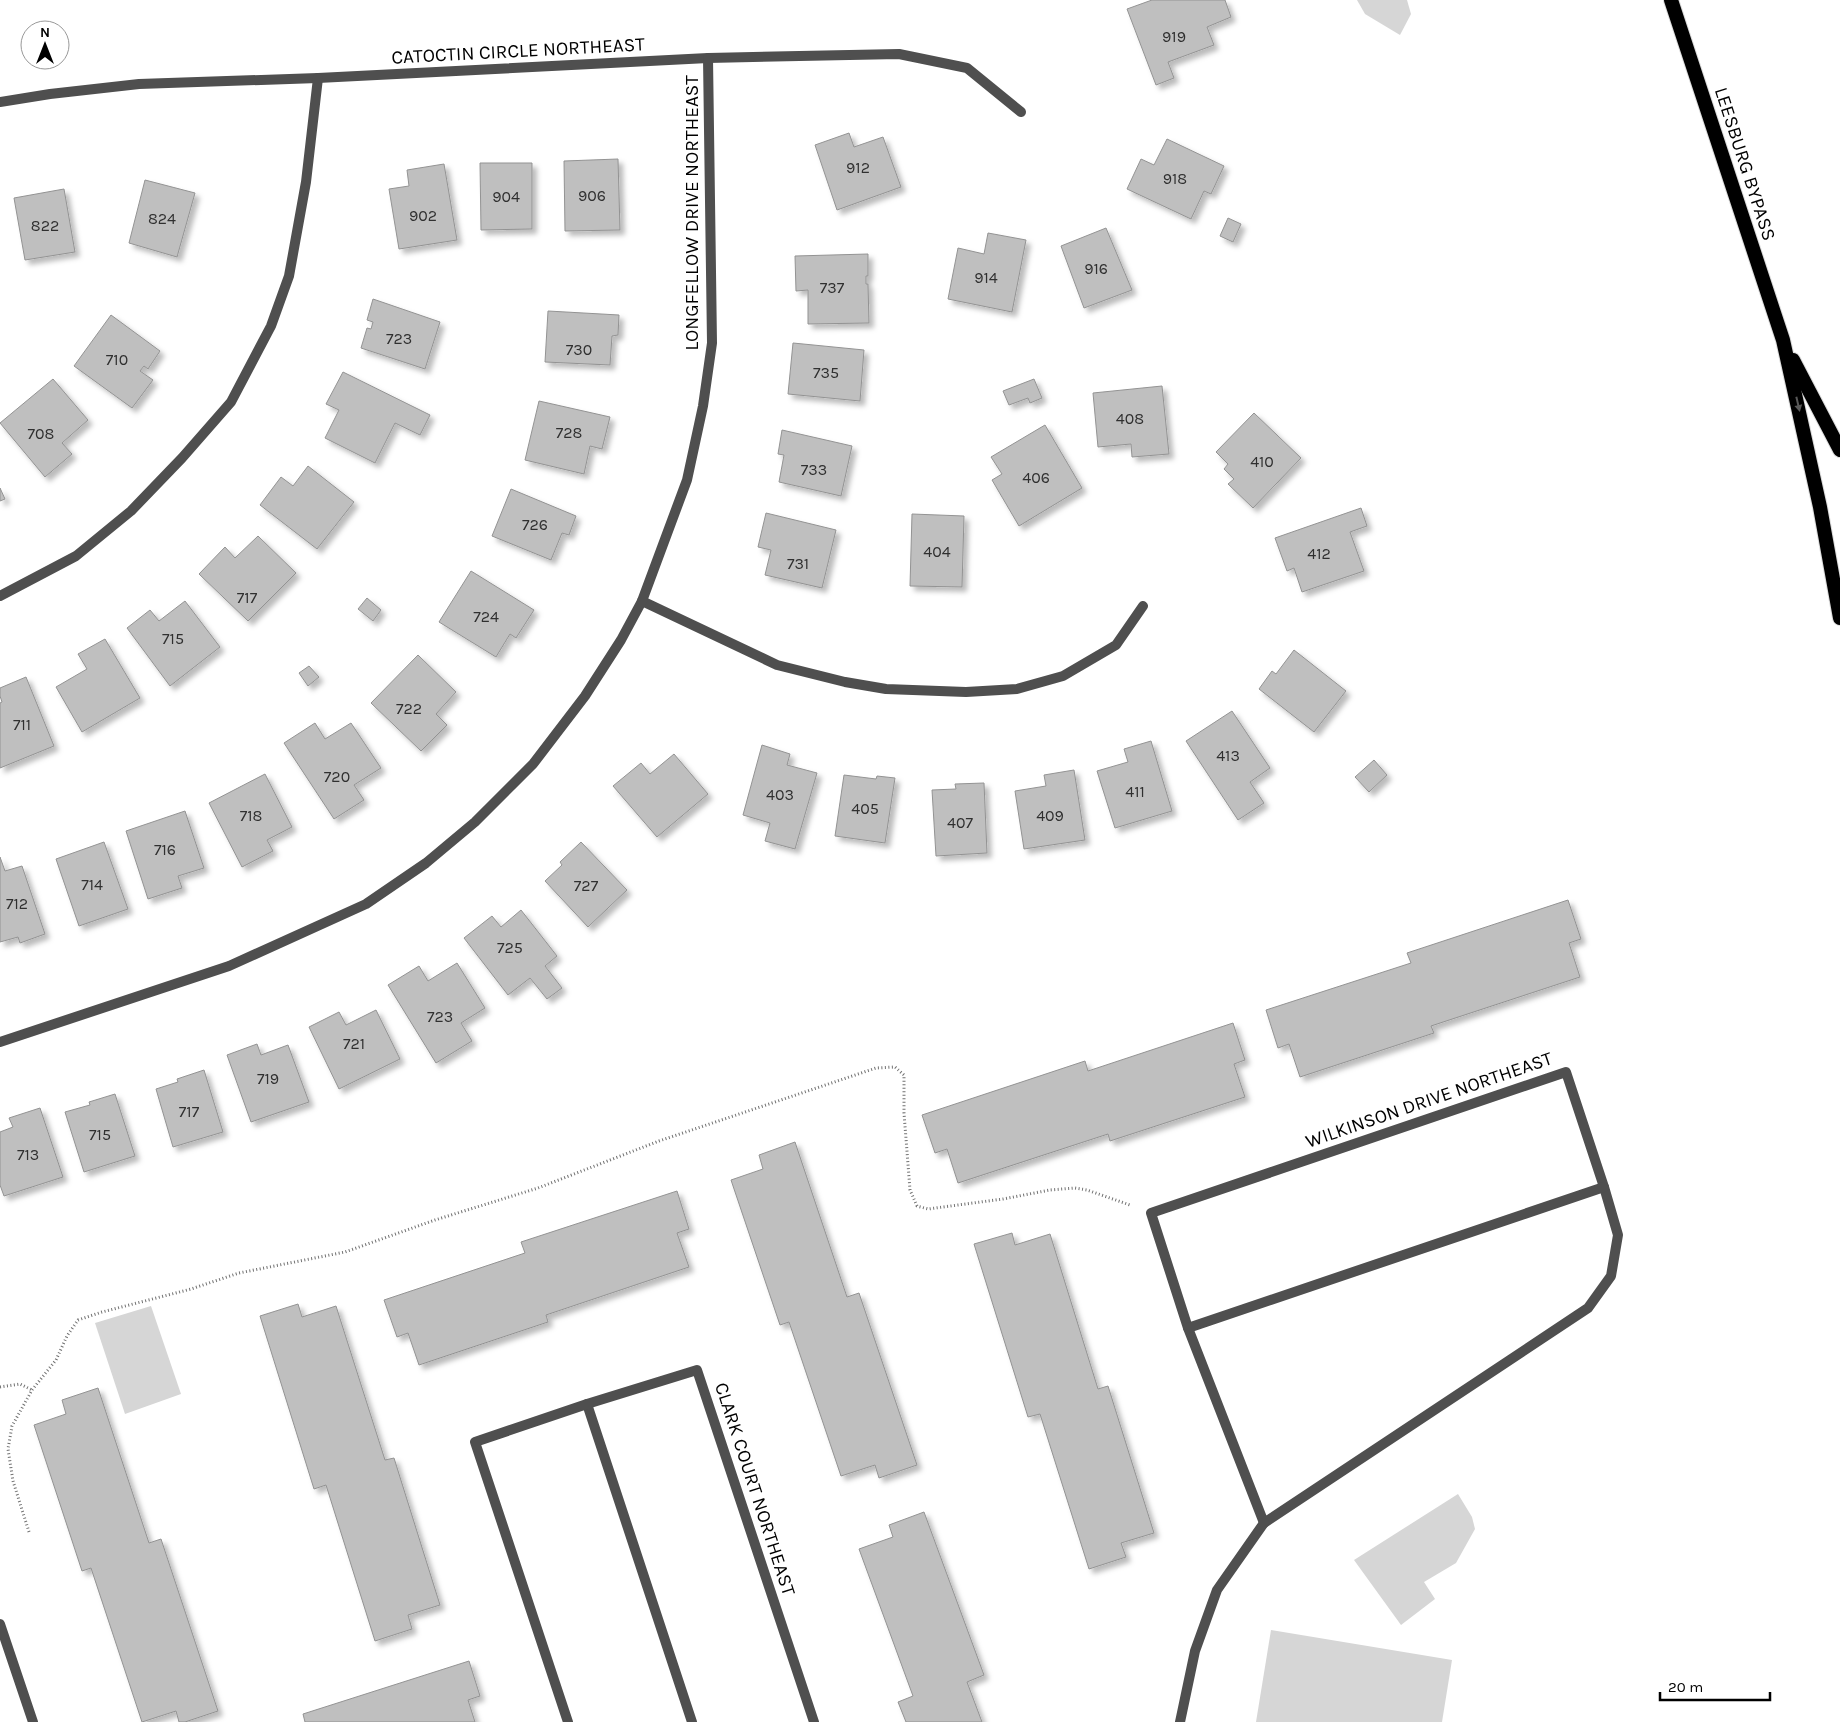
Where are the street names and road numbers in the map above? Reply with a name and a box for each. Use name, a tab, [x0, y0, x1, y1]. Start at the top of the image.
street label: CATOCTIN CIRCLE NORTHEAST	[391, 33, 646, 69]
street label: LONGFELLOW DRIVE NORTHEAST	[681, 75, 703, 351]
street label: LEESBURG BYPASS	[1710, 84, 1780, 244]
street label: WILKINSON DRIVE NORTHEAST	[1303, 1047, 1556, 1153]
street label: CLARK COURT NORTHEAST	[710, 1380, 800, 1599]

